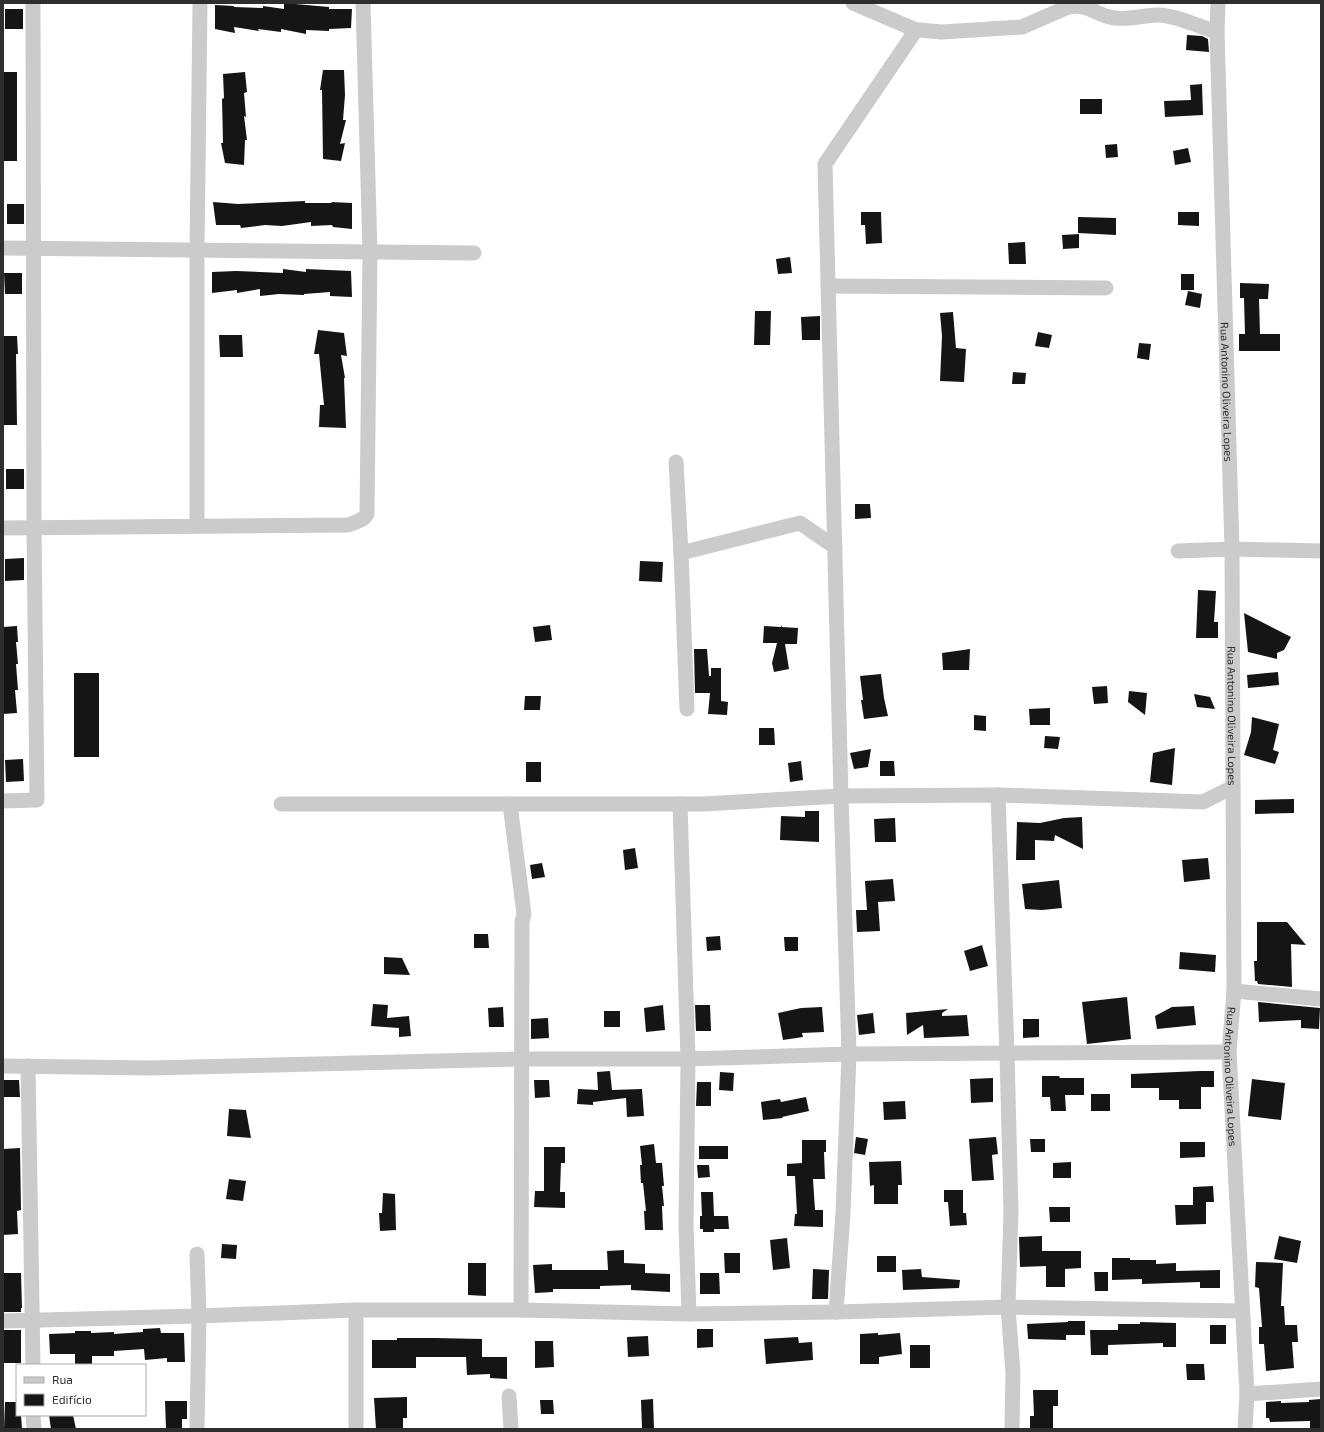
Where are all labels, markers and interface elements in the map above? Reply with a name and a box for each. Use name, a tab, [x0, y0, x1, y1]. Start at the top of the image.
street label: Rua Antonino Oliveira Lopes	[1219, 322, 1236, 462]
street label: Rua Antonino Oliveira Lopes	[1226, 646, 1240, 786]
street label: Rua Antonino Oliveira Lopes	[1222, 1006, 1240, 1147]
legend	[16, 1364, 146, 1416]
text: Rua	[52, 1372, 73, 1386]
text: Edifício	[52, 1392, 92, 1406]

